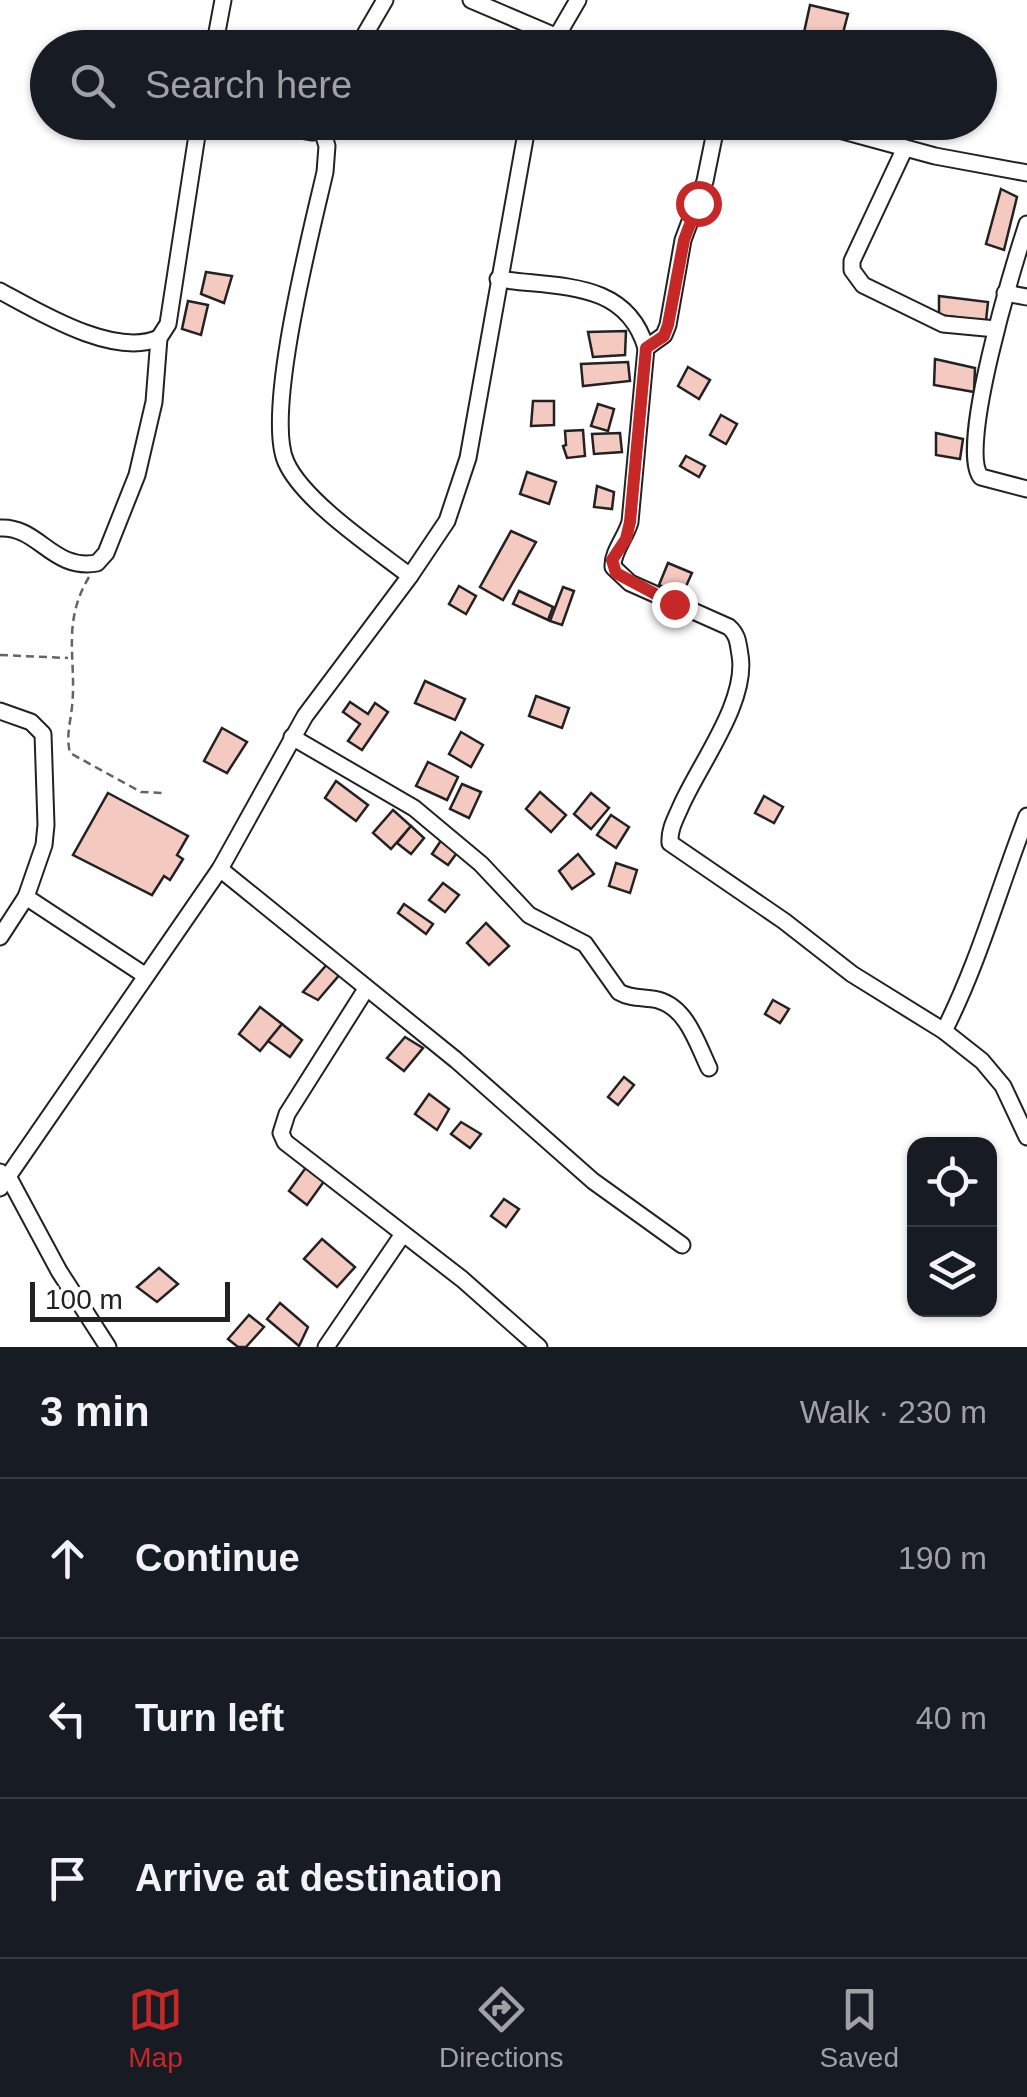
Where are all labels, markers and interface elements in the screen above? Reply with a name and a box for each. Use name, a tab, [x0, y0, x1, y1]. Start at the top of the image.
search box	[30, 30, 997, 140]
icon: search	[65, 58, 120, 113]
text: Search here	[145, 64, 352, 106]
route start	[676, 181, 722, 227]
route end	[652, 582, 698, 628]
map controls	[907, 1137, 997, 1317]
button: locate	[907, 1137, 997, 1227]
button: layers	[907, 1227, 997, 1317]
scale bar	[30, 1277, 230, 1322]
text: 100 m	[45, 1284, 123, 1315]
text: 3 min	[40, 1388, 150, 1435]
text: Walk · 230 m	[800, 1394, 987, 1430]
icon: ahead	[40, 1531, 95, 1586]
text: Continue	[135, 1537, 300, 1579]
text: 190 m	[898, 1540, 987, 1576]
icon: left	[40, 1691, 95, 1746]
text: Turn left	[135, 1697, 284, 1739]
text: 40 m	[916, 1700, 987, 1736]
icon: arrive	[40, 1851, 95, 1906]
text: Arrive at destination	[135, 1857, 502, 1899]
tab: Map	[128, 1982, 183, 2074]
tab: Directions	[439, 1982, 564, 2074]
tab: Saved	[820, 1982, 899, 2074]

